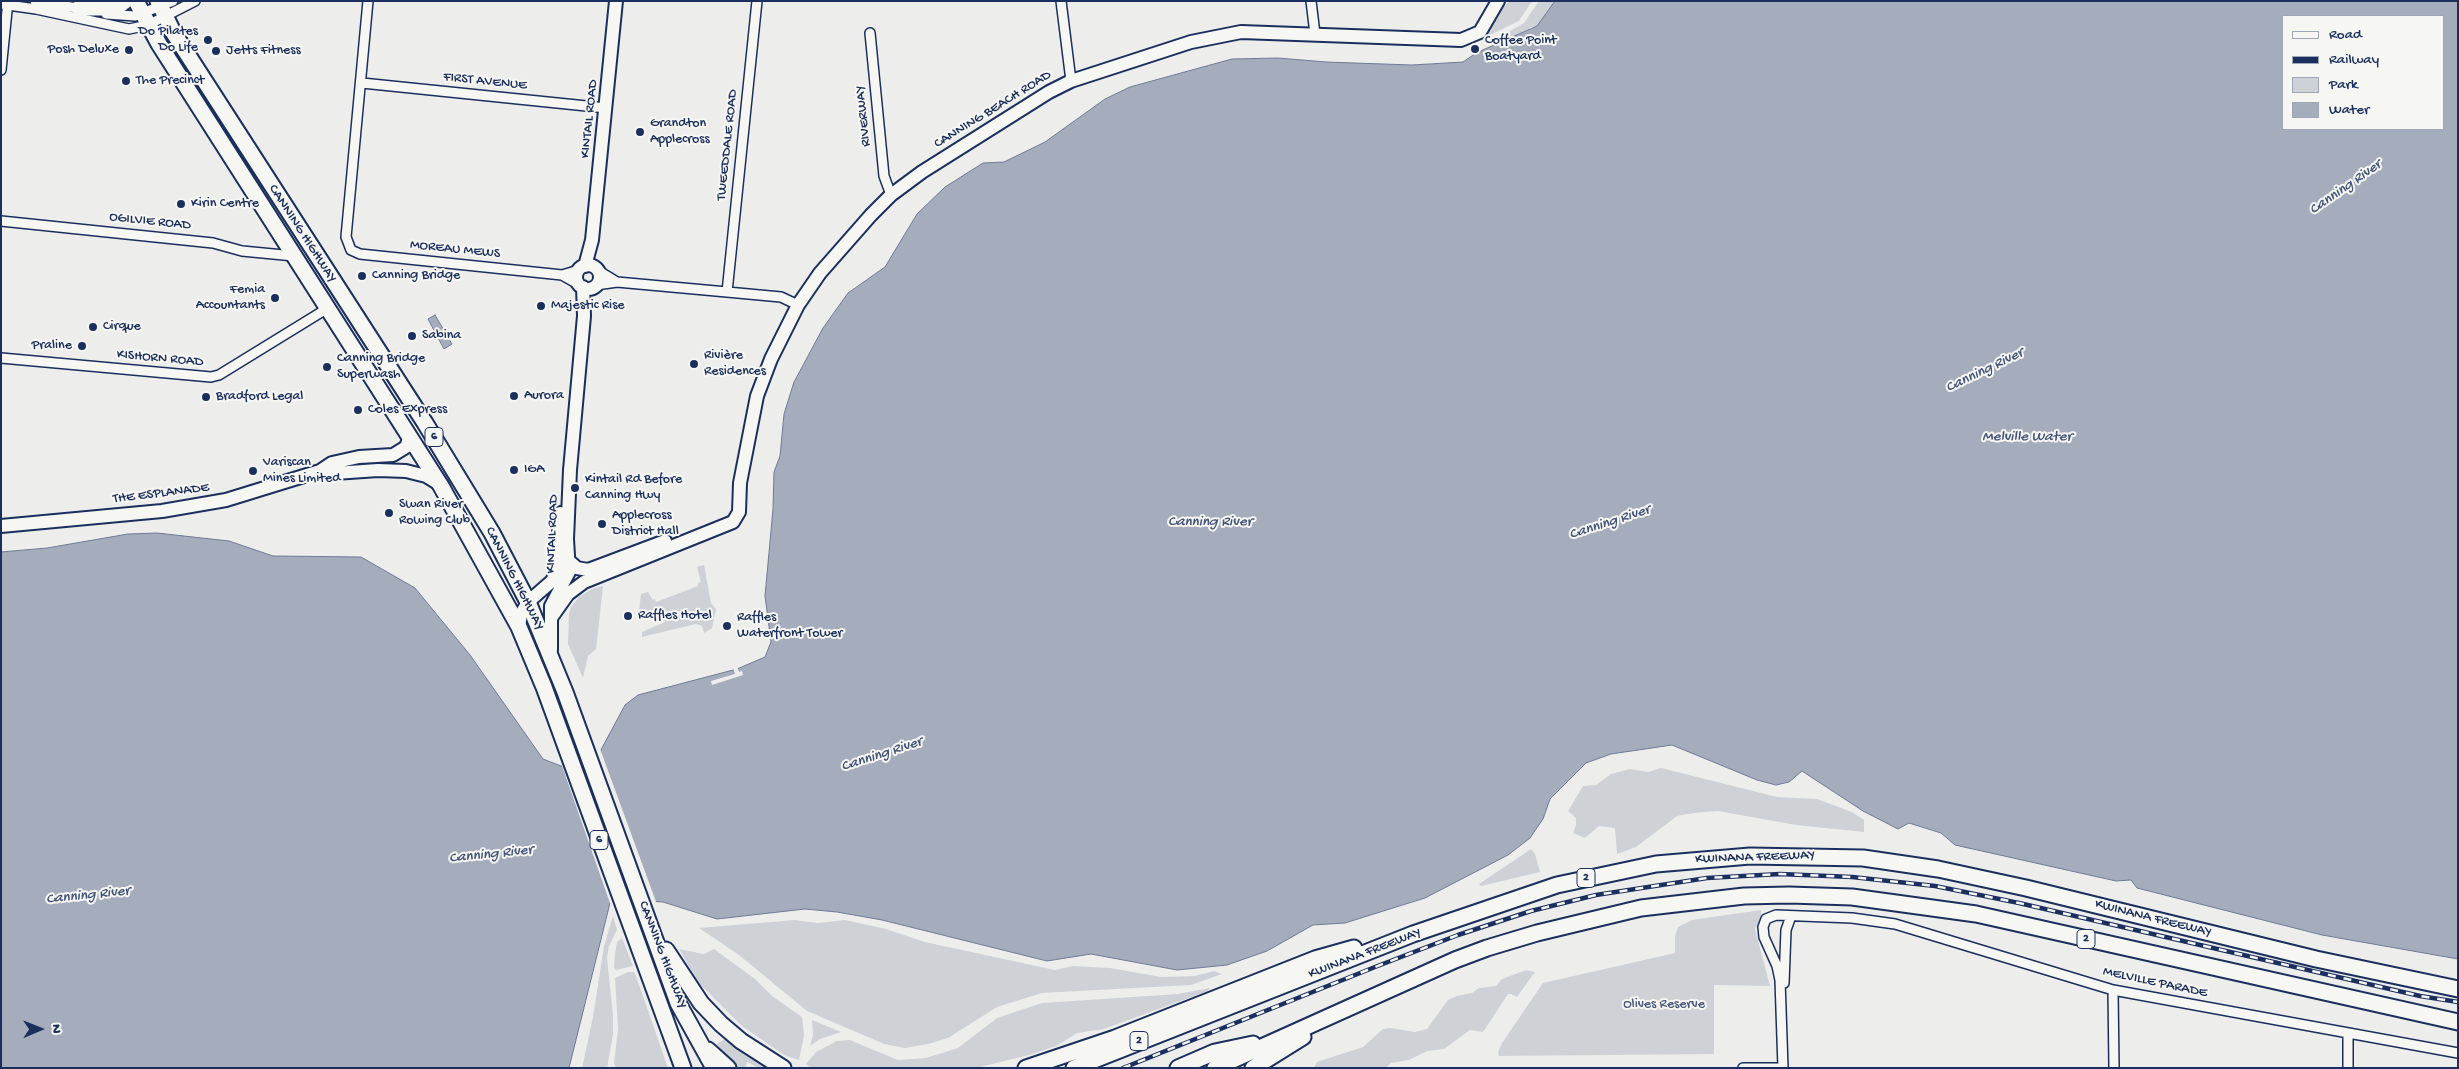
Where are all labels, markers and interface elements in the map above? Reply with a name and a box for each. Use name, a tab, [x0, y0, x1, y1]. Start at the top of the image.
legend	[2282, 15, 2444, 130]
place label: Do Pilates Do Life	[139, 24, 198, 56]
text: Road	[2329, 26, 2362, 44]
place label: Coffee Point Boatyard	[1485, 33, 1557, 65]
marker: Do Pilates Do Life	[202, 34, 214, 46]
place label: Posh Deluxe	[47, 42, 119, 58]
place label: Jetts Fitness	[226, 43, 301, 59]
marker: Coffee Point Boatyard	[1469, 43, 1481, 55]
marker: Posh Deluxe	[123, 44, 135, 56]
marker: Jetts Fitness	[210, 45, 222, 57]
text: Railway	[2329, 51, 2379, 69]
street label: CANNING BEACH ROAD	[931, 67, 1055, 153]
street label: FIRST AVENUE	[442, 69, 528, 95]
place label: The Precinct	[136, 73, 204, 89]
marker: The Precinct	[120, 75, 132, 87]
text: Park	[2329, 76, 2358, 94]
street label: KINTAIL ROAD	[578, 79, 602, 159]
street label: RIVERWAY	[852, 85, 876, 147]
street label: TWEEDDALE ROAD	[714, 89, 742, 201]
text: Water	[2329, 101, 2369, 119]
place label: Grandton Applecross	[650, 116, 710, 148]
marker: Grandton Applecross	[634, 126, 646, 138]
water label: Canning River	[2306, 157, 2386, 219]
street label: CANNING HIGHWAY	[264, 182, 340, 286]
place label: Kirin Centre	[191, 196, 259, 212]
marker: Kirin Centre	[175, 198, 187, 210]
street label: OGILVIE ROAD	[108, 209, 192, 235]
street label: MOREAU MEWS	[409, 237, 501, 263]
place label: Canning Bridge	[372, 268, 460, 284]
marker: Canning Bridge	[356, 270, 368, 282]
place label: Femia Accountants	[196, 282, 265, 314]
marker: Femia Accountants	[269, 292, 281, 304]
place label: Majestic Rise	[551, 298, 625, 314]
marker: Majestic Rise	[535, 300, 547, 312]
place label: Cirque	[103, 319, 141, 335]
marker: Cirque	[87, 321, 99, 333]
place label: Sabina	[422, 328, 461, 344]
marker: Sabina	[406, 330, 418, 342]
place label: Praline	[32, 338, 72, 354]
marker: Praline	[76, 340, 88, 352]
water label: Canning River	[1943, 345, 2027, 397]
street label: KISHORN ROAD	[116, 347, 204, 371]
place label: Rivière Residences	[704, 348, 766, 381]
place label: Canning Bridge Superwash	[337, 351, 425, 384]
marker: Rivière Residences	[688, 358, 700, 370]
marker: Canning Bridge Superwash	[321, 361, 333, 373]
place label: Aurora	[524, 388, 564, 404]
place label: Bradford Legal	[216, 389, 303, 405]
marker: Aurora	[508, 390, 520, 402]
marker: Bradford Legal	[200, 391, 212, 403]
place label: Coles Express	[368, 402, 447, 418]
marker: Coles Express	[352, 404, 364, 416]
road number: 6	[425, 428, 443, 447]
water label: Melville Water	[1982, 429, 2072, 447]
place label: Variscan Mines Limited	[263, 455, 340, 488]
place label: IGA	[524, 462, 544, 478]
marker: IGA	[508, 464, 520, 476]
marker: Variscan Mines Limited	[247, 465, 259, 477]
place label: Kintail Rd Before Canning Hwy	[585, 472, 682, 504]
street label: THE ESPLANADE	[112, 480, 210, 508]
marker: Kintail Rd Before Canning Hwy	[569, 482, 581, 494]
street label: KINTAIL ROAD	[543, 494, 563, 574]
place label: Swan River Rowing Club	[399, 497, 470, 530]
water label: Canning River	[1567, 501, 1653, 545]
marker: Swan River Rowing Club	[383, 507, 395, 519]
place label: Applecross District Hall	[612, 508, 679, 540]
water label: Canning River	[1168, 514, 1252, 532]
marker: Applecross District Hall	[596, 518, 608, 530]
street label: CANNING HIGHWAY	[481, 525, 547, 633]
place label: Raffles Hotel	[638, 608, 712, 624]
marker: Raffles Hotel	[622, 610, 634, 622]
place label: Raffles Waterfront Tower	[737, 610, 842, 642]
marker: Raffles Waterfront Tower	[721, 620, 733, 632]
water label: Canning River	[839, 733, 925, 777]
road number: 6	[590, 830, 608, 850]
water label: Canning River	[448, 842, 534, 868]
street label: KWINANA FREEWAY	[1695, 848, 1815, 868]
road number: 2	[1577, 868, 1595, 888]
water label: Canning River	[45, 883, 131, 909]
street label: KWINANA FREEWAY	[2093, 896, 2213, 942]
street label: CANNING HIGHWAY	[634, 899, 690, 1011]
street label: KWINANA FREEWAY	[1306, 925, 1424, 983]
road number: 2	[2077, 930, 2095, 949]
street label: MELVILLE PARADE	[2101, 964, 2209, 1002]
park label: Olives Reserve	[1623, 997, 1705, 1013]
north arrow	[15, 1004, 65, 1054]
text: N	[47, 1024, 64, 1033]
road number: 2	[1130, 1032, 1148, 1050]

